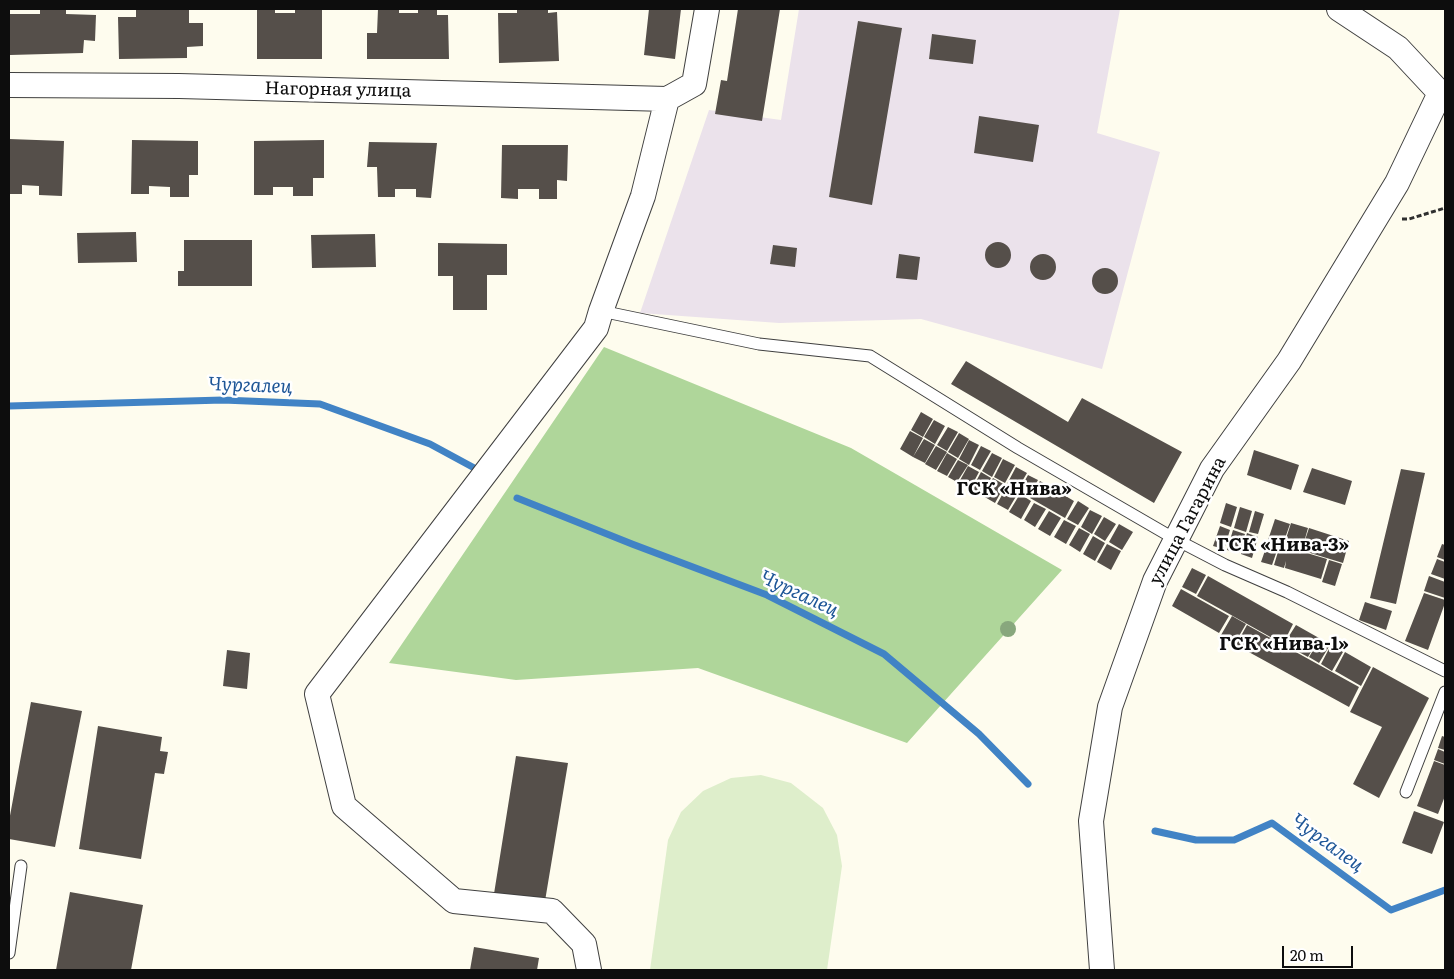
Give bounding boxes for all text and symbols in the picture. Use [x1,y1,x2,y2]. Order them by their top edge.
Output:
street label: Нагорная улица [264,78,412,102]
water label: Чургалец [208,373,292,399]
street label: улица Гагарина [1145,453,1231,589]
district label: ГСК «Нива» [956,478,1072,500]
district label: ГСК «Нива-3» [1217,534,1349,556]
water label: Чургалец [756,566,842,622]
district label: ГСК «Нива-1» [1219,633,1349,655]
water label: Чургалец [1286,809,1368,877]
scale bar [1284,936,1355,968]
text: 20 m [1290,943,1324,966]

